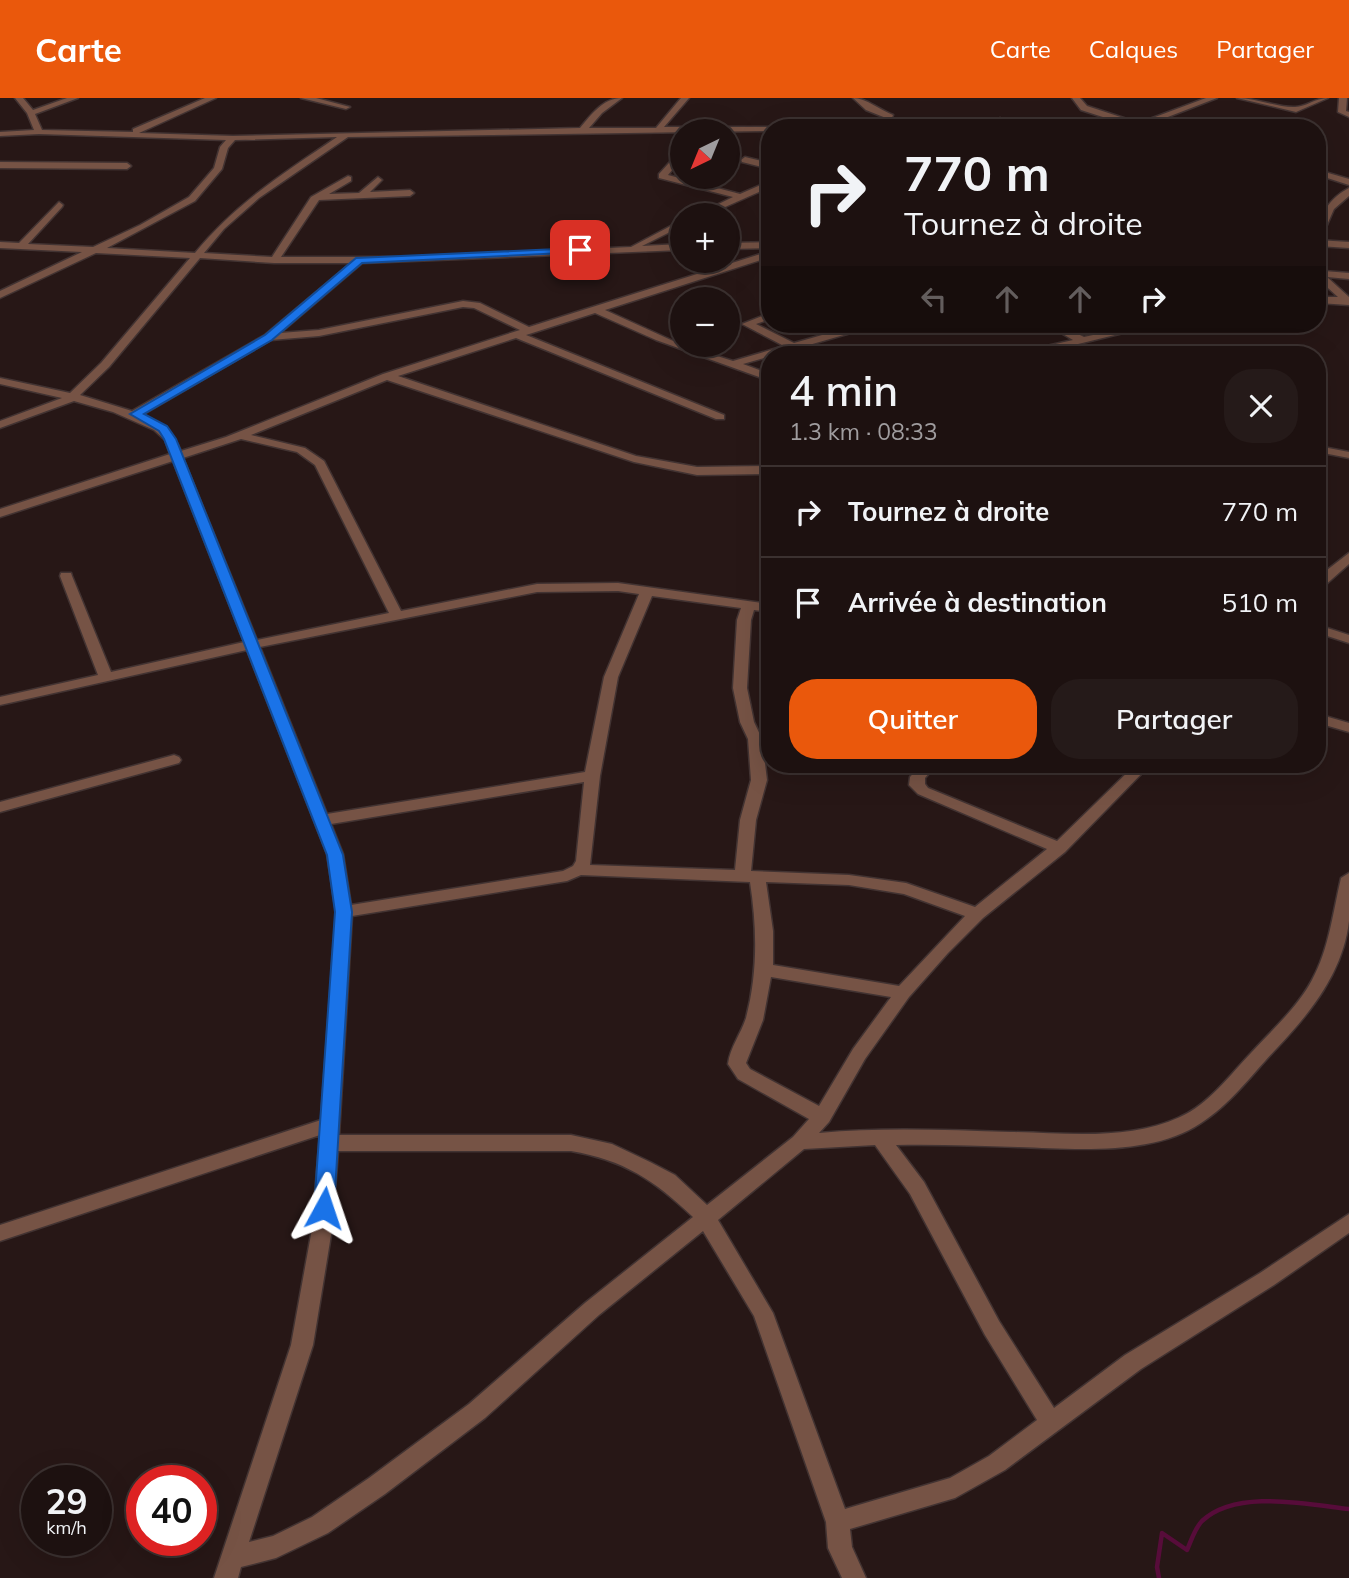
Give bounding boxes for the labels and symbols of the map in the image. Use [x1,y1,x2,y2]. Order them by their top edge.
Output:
north arrow [670,119,740,189]
pin [550,220,610,280]
position arrow [287,1171,361,1245]
speed limit sign: 40 [126,1465,217,1556]

